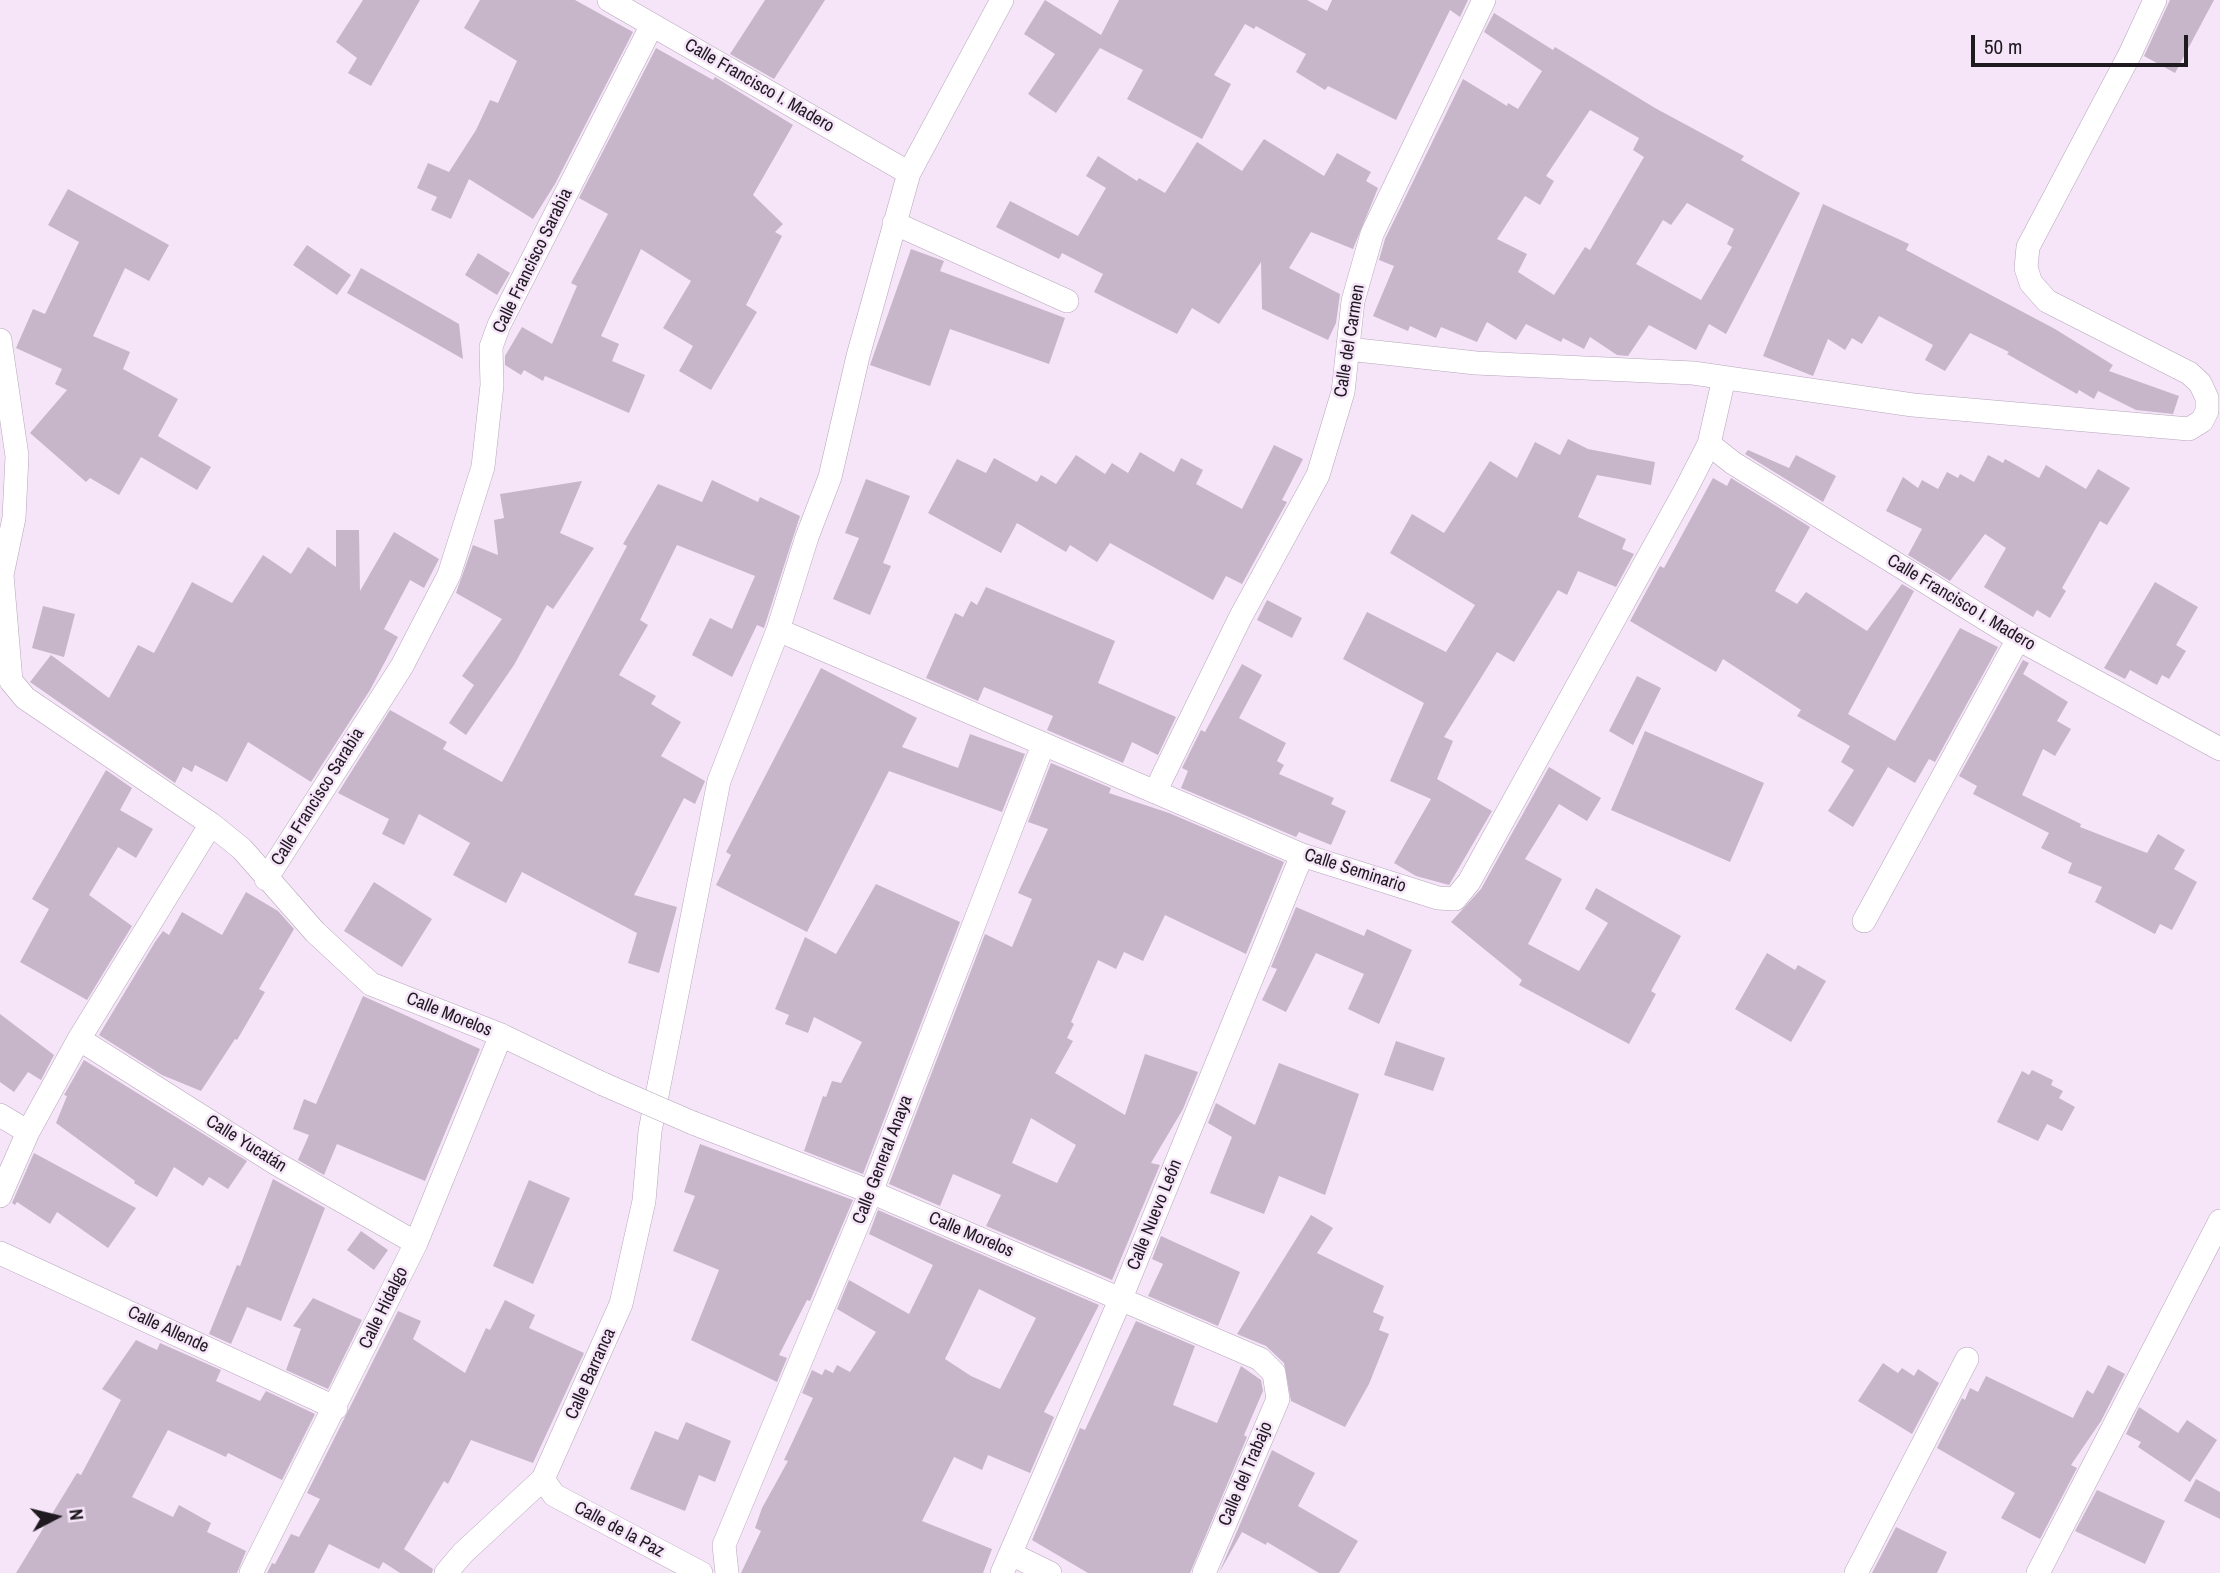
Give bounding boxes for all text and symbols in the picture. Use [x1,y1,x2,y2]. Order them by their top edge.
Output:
scale bar [1975,21,2192,65]
text: 50 m [1984,32,2022,61]
street label: Calle Francisco I. Madero [680,34,838,138]
street label: Calle Francisco Sarabia [489,185,577,337]
street label: Calle del Carmen [1330,283,1370,399]
street label: Calle Francisco I. Madero [1883,550,2039,656]
street label: Calle Francisco Sarabia [267,724,369,870]
street label: Calle Seminario [1301,844,1409,898]
street label: Calle Morelos [403,988,495,1042]
street label: Calle General Anaya [849,1093,917,1227]
street label: Calle Yucatán [202,1111,290,1177]
street label: Calle Nuevo León [1123,1157,1187,1273]
street label: Calle Morelos [925,1207,1017,1263]
street label: Calle Hidalgo [355,1263,413,1353]
street label: Calle Allende [124,1302,212,1358]
street label: Calle Barranca [561,1325,621,1423]
street label: Calle del Trabajo [1214,1419,1278,1529]
north arrow [21,1482,91,1552]
street label: Calle de la Paz [570,1497,668,1563]
text: N [63,1507,90,1522]

